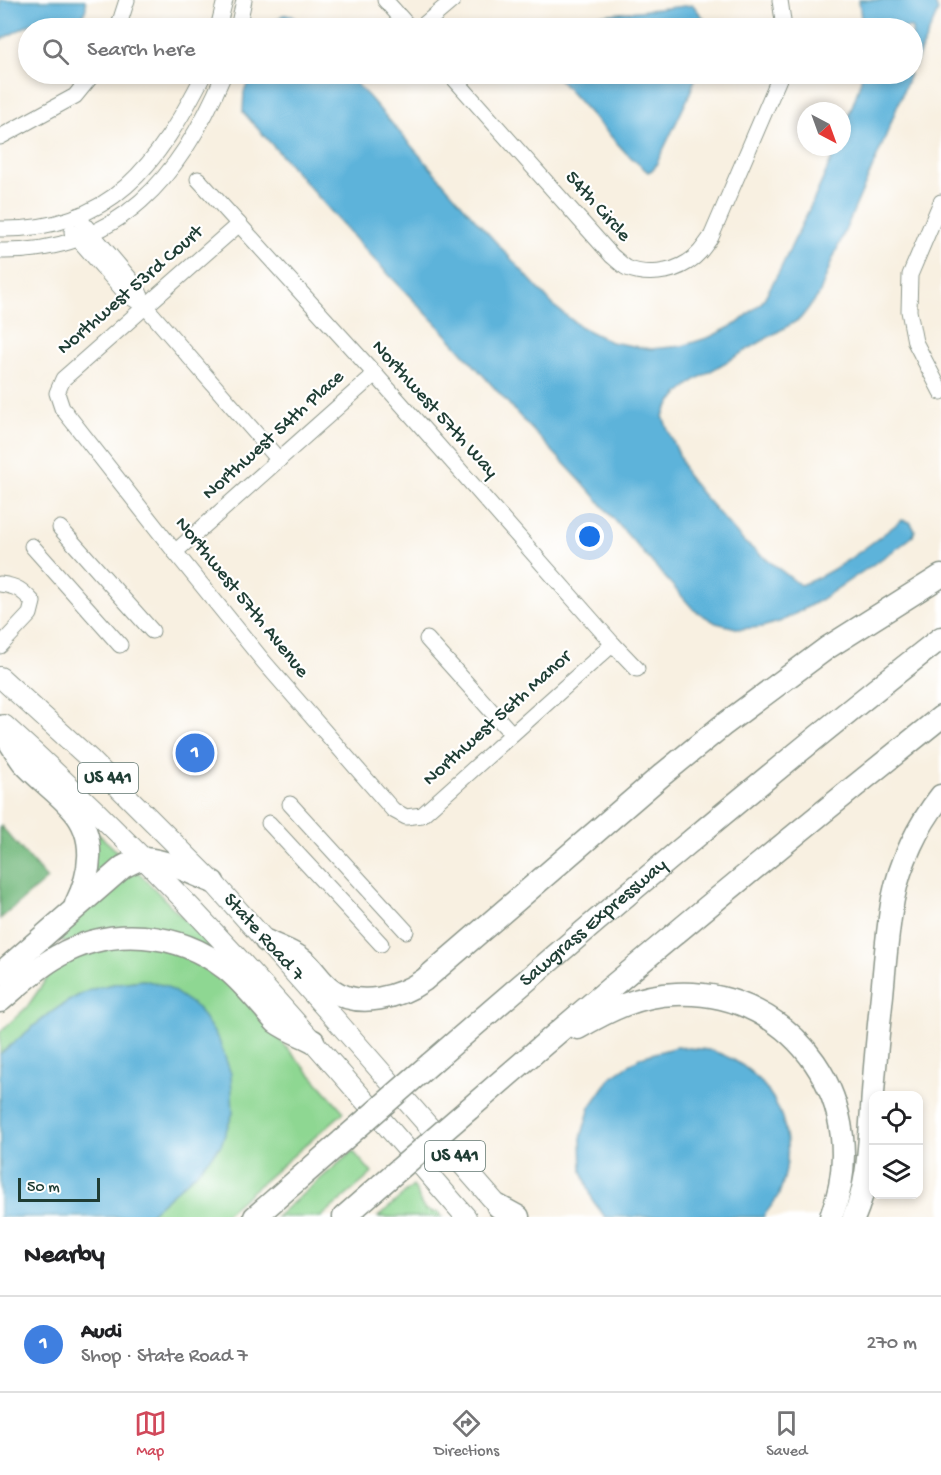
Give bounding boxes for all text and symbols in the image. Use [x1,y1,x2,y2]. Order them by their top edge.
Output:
search box [18,18,923,84]
icon: search [39,35,72,68]
text: Search here [87,38,195,64]
north arrow [797,102,851,156]
street label: 54th Circle [559,167,635,248]
street label: Northwest 53rd Court [53,220,210,361]
street label: Northwest 57th Way [366,336,502,484]
street label: Northwest 54th Place [198,366,350,506]
street label: Northwest 57th Avenue [169,513,313,684]
your location [575,522,604,551]
street label: Northwest 56th Manor [419,645,578,792]
pin: 1 [176,730,214,776]
road number: US 441 [78,763,138,793]
street label: Sawgrass Expressway [515,854,672,992]
street label: State Road 7 [217,889,309,987]
map controls [869,1091,923,1199]
button: locate [869,1091,923,1145]
road number: US 441 [425,1141,485,1171]
button: layers [869,1145,923,1199]
scale bar [18,1175,100,1202]
text: 50 m [27,1179,60,1198]
text: Nearby [24,1241,105,1272]
text: Audi [81,1320,122,1346]
text: 1 [39,1333,48,1356]
text: 270 m [867,1333,917,1356]
text: Shop · State Road 7 [81,1346,248,1369]
tab: Map [134,1407,167,1462]
tab: Directions [434,1407,499,1462]
tab: Saved [766,1407,807,1462]

